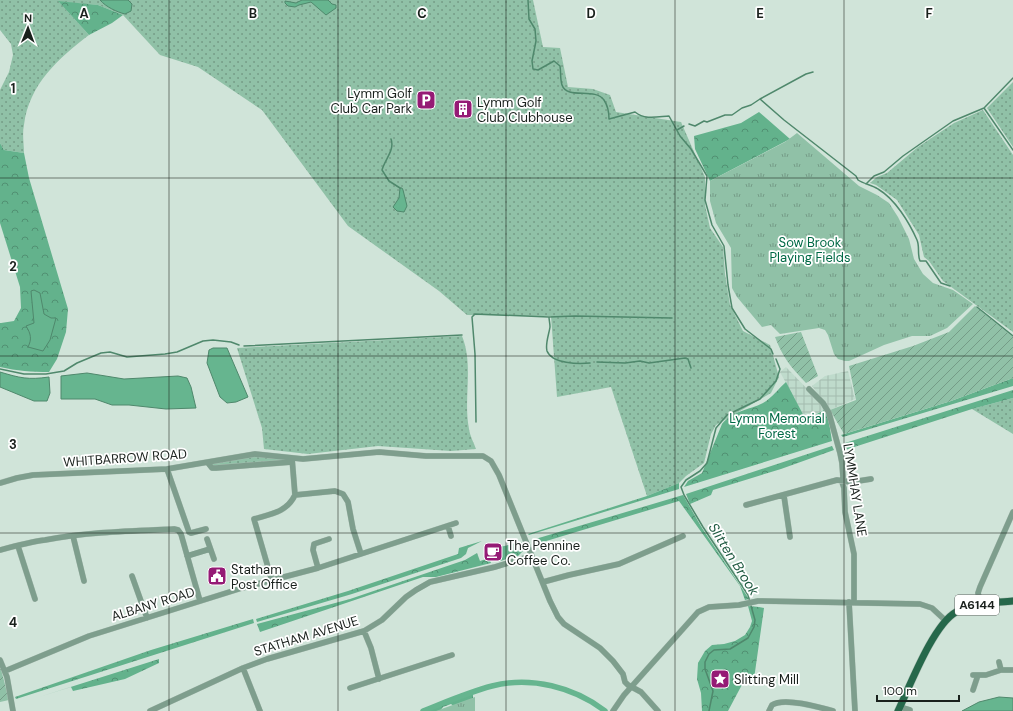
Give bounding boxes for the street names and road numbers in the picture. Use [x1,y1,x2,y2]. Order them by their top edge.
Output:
street label: LYMMHAY LANE [839,442,871,538]
street label: WHITBARROW ROAD [63,445,188,471]
street label: ALBANY ROAD [109,583,197,625]
road number: A6144 [955,595,999,615]
street label: STATHAM AVENUE [252,612,360,660]

